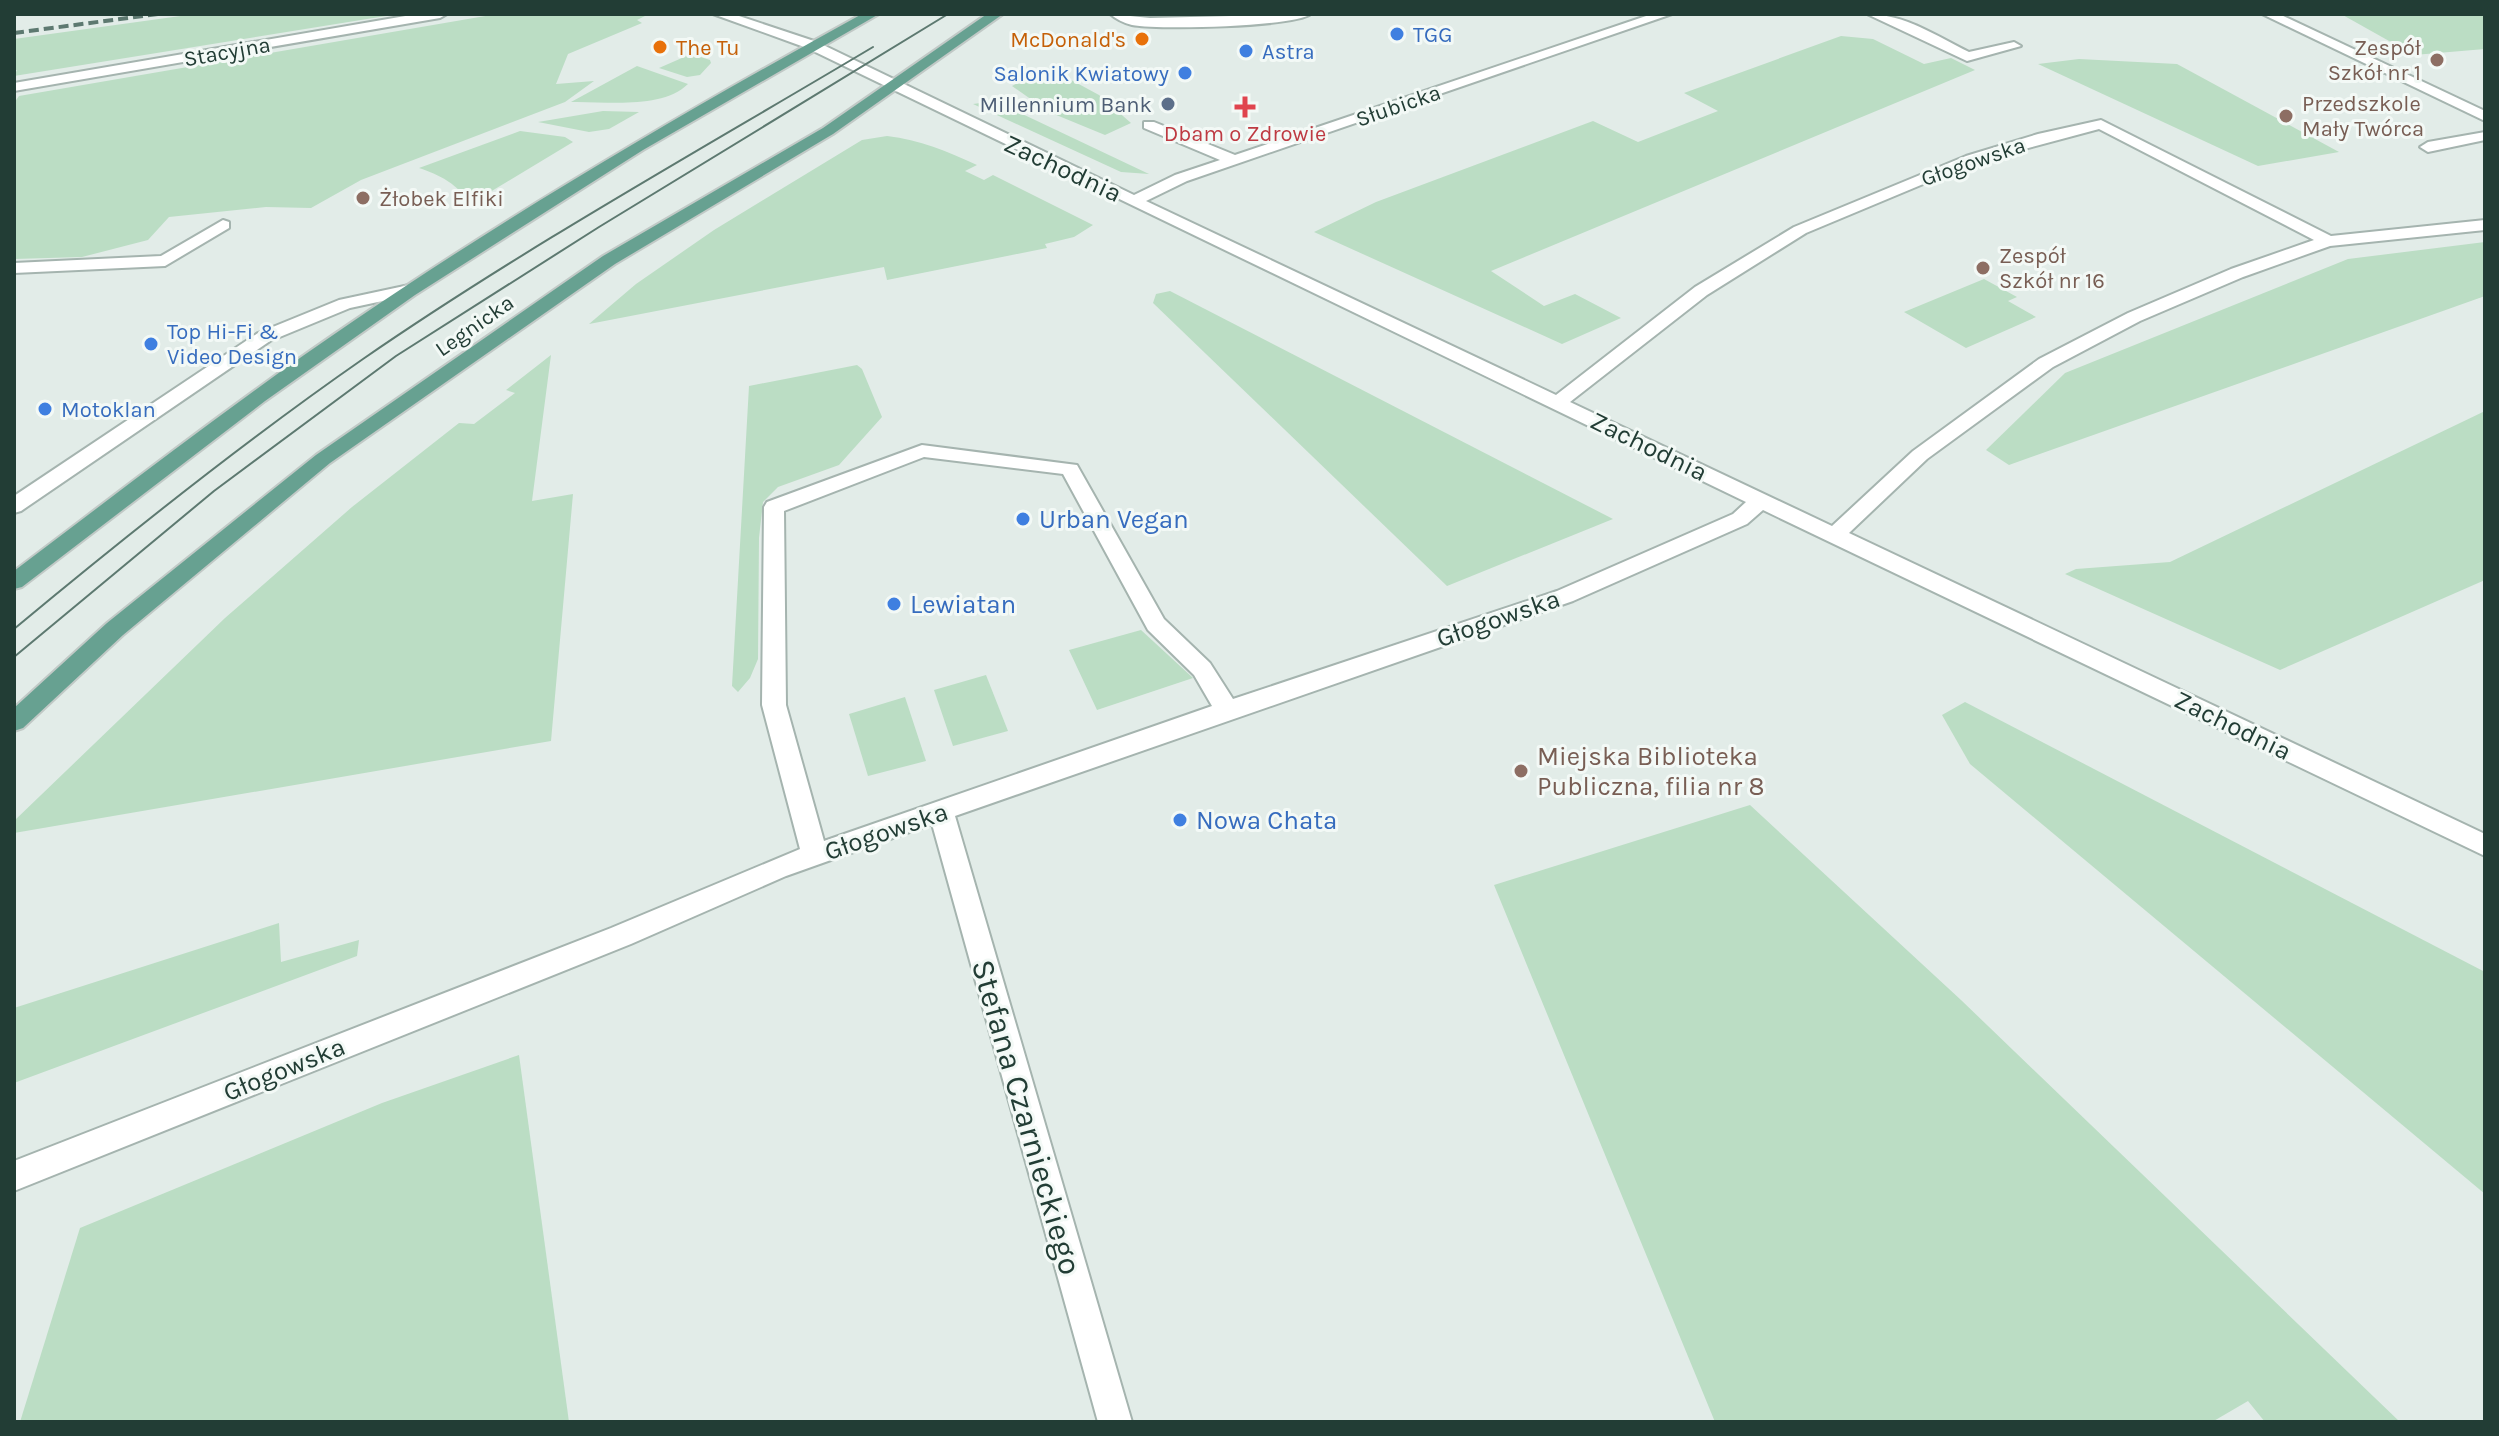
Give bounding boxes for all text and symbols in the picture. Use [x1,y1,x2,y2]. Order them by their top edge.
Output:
place label: TGG [1413,22,1452,48]
marker: TGG [1388,25,1406,43]
place label: McDonald's [1010,27,1126,53]
marker: McDonald's [1133,30,1151,48]
street label: Stacyjna [182,32,273,72]
place label: The Tu [676,35,740,61]
place label: Zespół Szkół nr 1 [2328,35,2422,86]
marker: The Tu [651,38,669,56]
place label: Astra [1262,39,1315,65]
marker: Astra [1237,42,1255,60]
marker: Zespół Szkół nr 1 [2428,51,2446,69]
place label: Salonik Kwiatowy [994,61,1169,87]
marker: Salonik Kwiatowy [1176,64,1194,82]
street label: Słubicka [1352,79,1444,133]
place label: Przedszkole Mały Twórca [2302,91,2424,142]
place label: Millennium Bank [979,92,1152,118]
marker: Millennium Bank [1159,95,1177,113]
marker: Dbam o Zdrowie [1236,98,1254,116]
marker: Przedszkole Mały Twórca [2277,107,2295,125]
place label: Dbam o Zdrowie [1164,121,1326,147]
street label: Zachodnia [999,128,1127,209]
street label: Głogowska [1918,132,2029,192]
place label: Żłobek Elfiki [379,186,504,212]
marker: Żłobek Elfiki [354,189,372,207]
place label: Zespół Szkół nr 16 [1999,243,2105,294]
marker: Zespół Szkół nr 16 [1974,259,1992,277]
street label: Legnicka [430,289,519,362]
place label: Top Hi-Fi & Video Design [167,319,297,370]
marker: Top Hi-Fi & Video Design [142,335,160,353]
place label: Motoklan [61,397,156,423]
marker: Motoklan [36,400,54,418]
street label: Zachodnia [1585,405,1712,488]
place label: Urban Vegan [1039,504,1189,535]
marker: Urban Vegan [1014,510,1032,528]
street label: Głogowska [1432,583,1564,654]
place label: Lewiatan [910,589,1016,620]
marker: Lewiatan [885,595,903,613]
street label: Zachodnia [2169,684,2296,767]
place label: Miejska Biblioteka Publiczna, filia nr 8 [1537,741,1764,802]
marker: Miejska Biblioteka Publiczna, filia nr 8 [1512,762,1530,780]
street label: Głogowska [820,796,952,867]
place label: Nowa Chata [1196,805,1337,836]
marker: Nowa Chata [1171,811,1189,829]
street label: Stefana Czarnieckiego [964,955,1089,1279]
street label: Głogowska [219,1031,350,1108]

